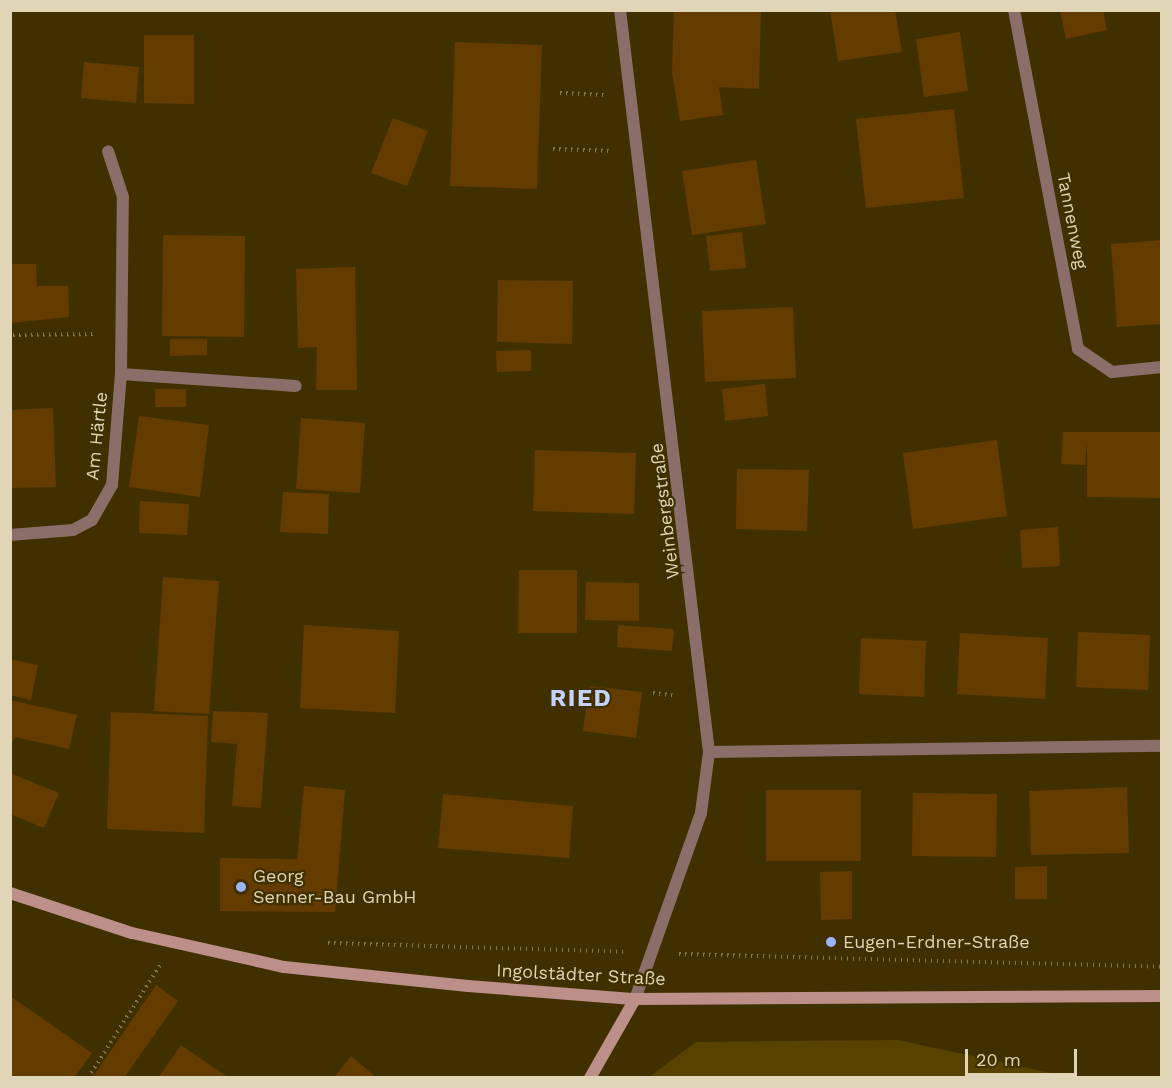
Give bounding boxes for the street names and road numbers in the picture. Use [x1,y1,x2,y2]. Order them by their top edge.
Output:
street label: Tannenweg [1052,171,1092,271]
street label: Am Härtle [82,391,112,481]
street label: Weinbergstraße [646,442,684,580]
street label: Ingolstädter Straße [496,960,666,990]

